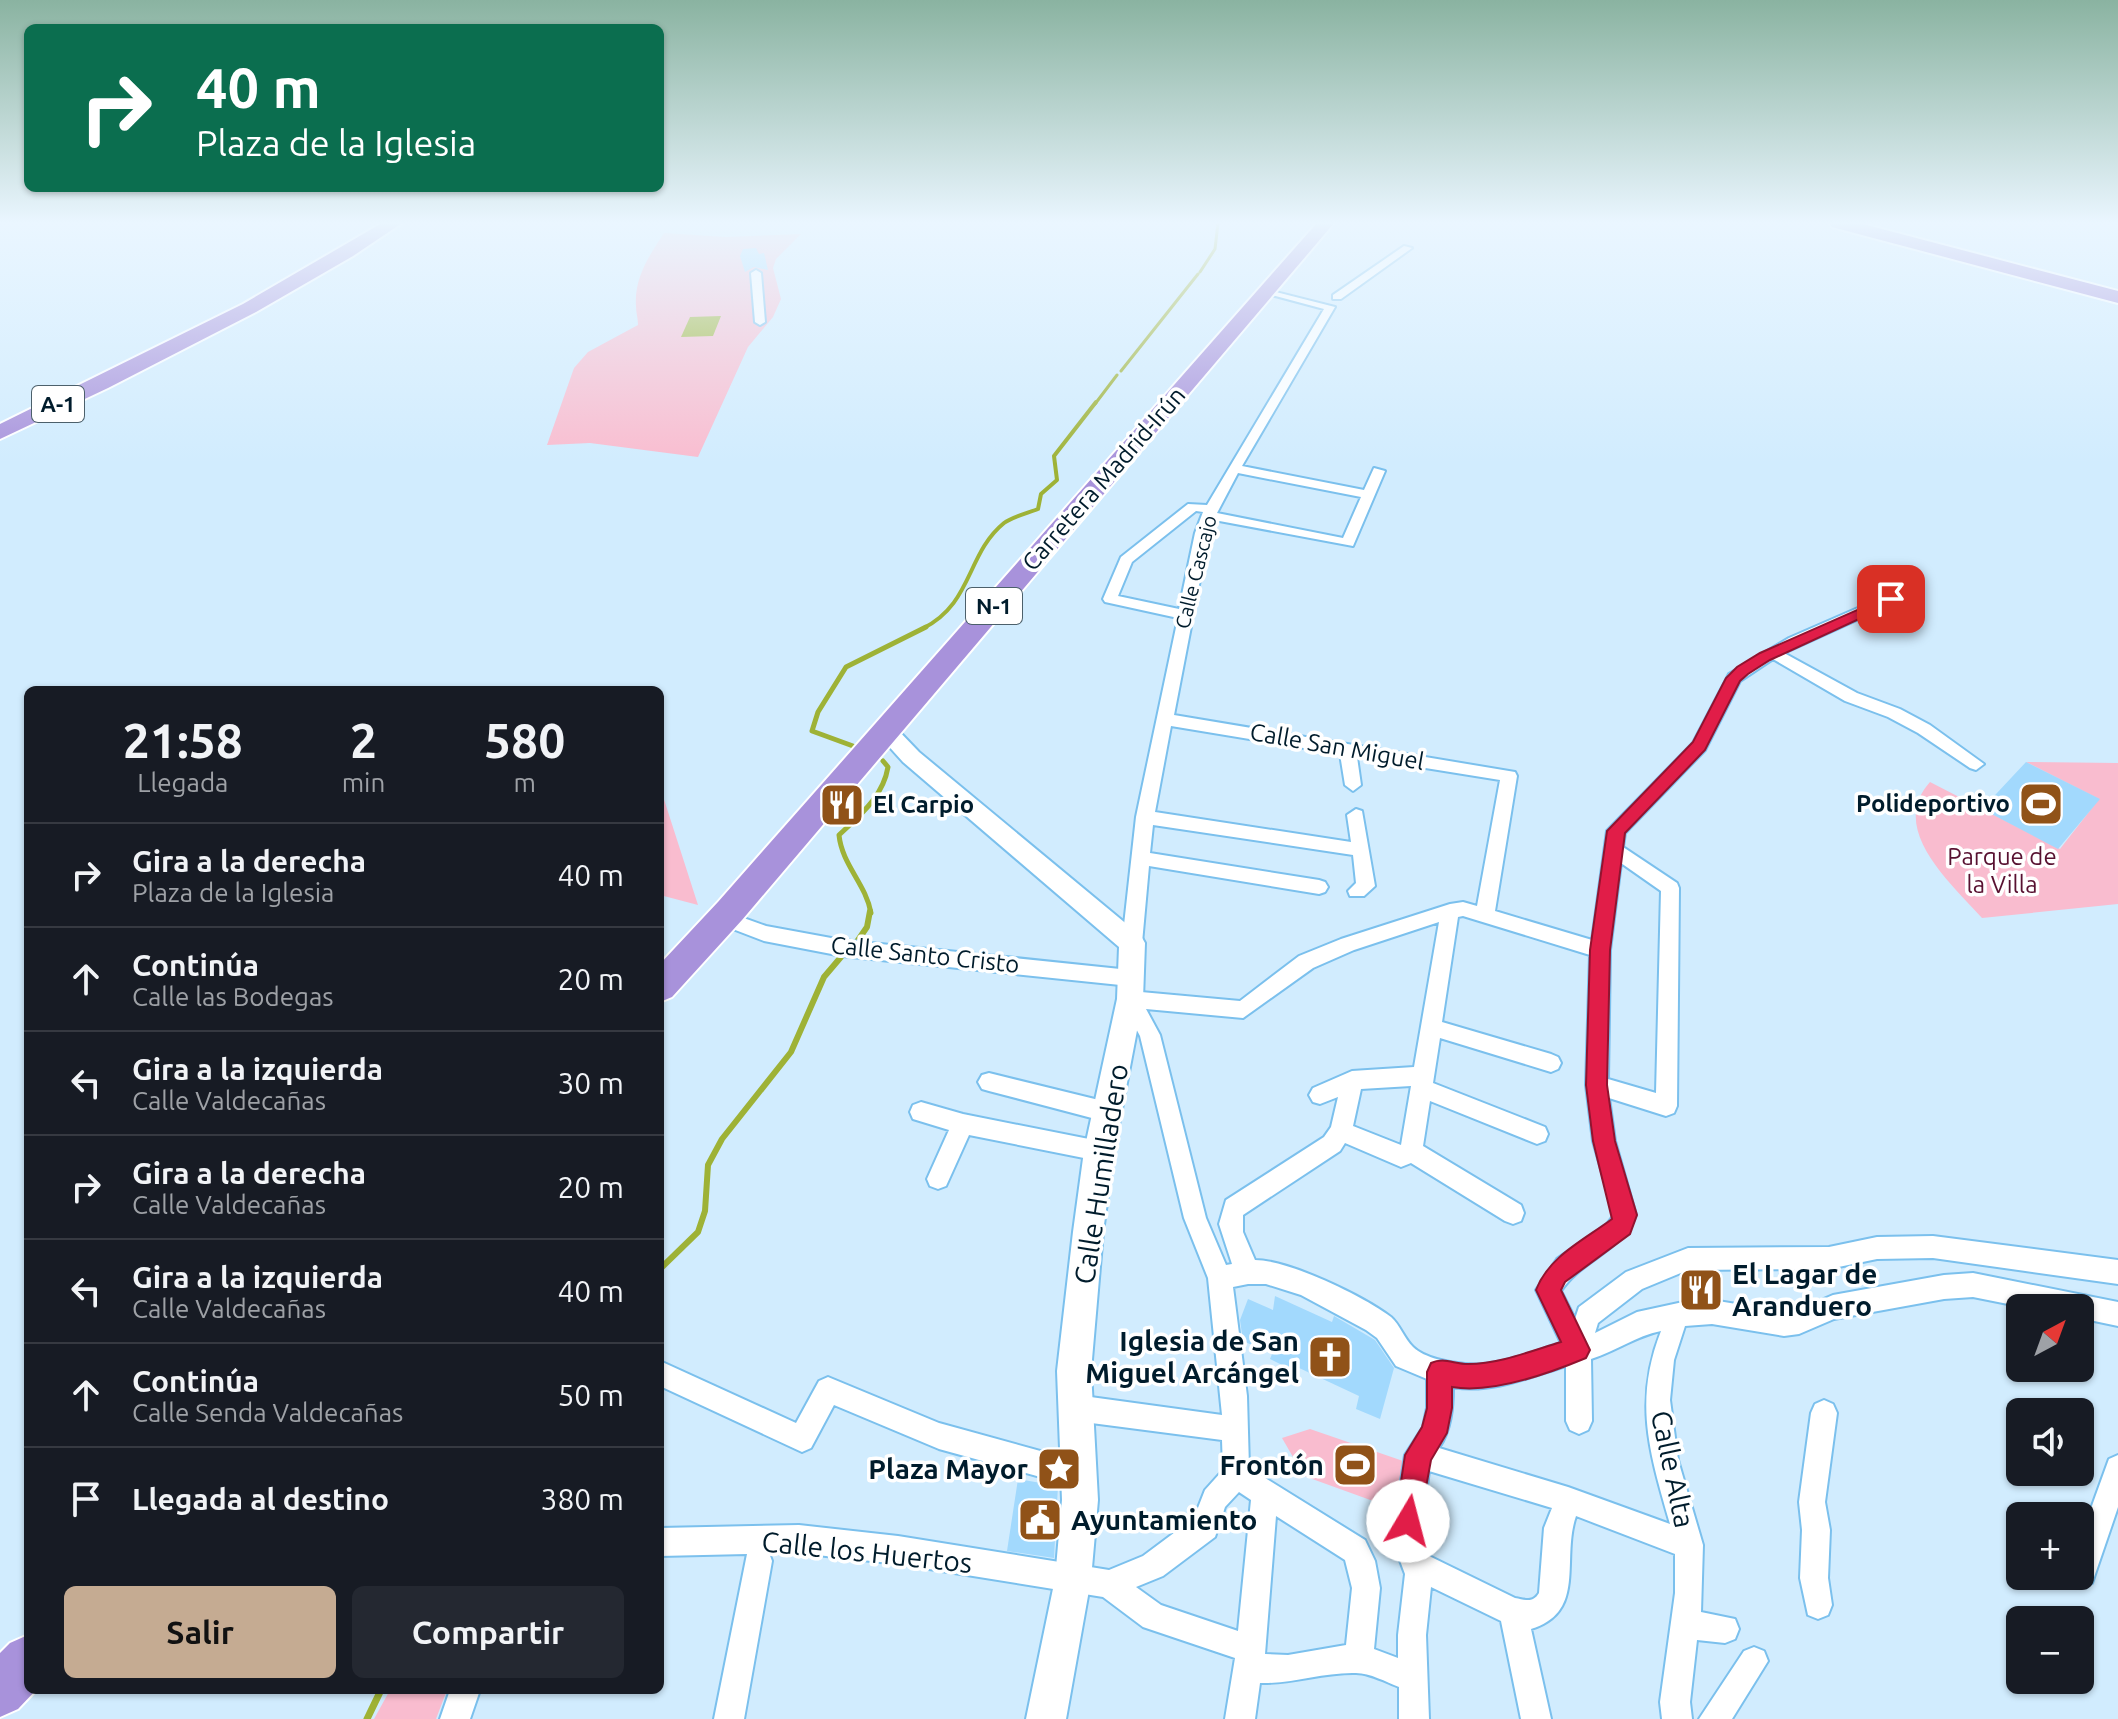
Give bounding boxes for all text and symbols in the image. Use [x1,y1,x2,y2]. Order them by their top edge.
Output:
icon: right [64,56,168,160]
text: 40 m [196,56,321,119]
text: Plaza de la Iglesia [196,122,476,163]
street label: Carretera Madrid-Irún [1017,382,1191,576]
road number: A-1 [32,386,84,422]
street label: Calle Cascajo [1170,513,1221,631]
pin [1857,565,1925,633]
icon: arrive [1869,577,1913,621]
road number: N-1 [966,588,1022,624]
text: 21:58 [123,713,243,767]
text: 2 [350,713,377,767]
text: 580 [484,713,565,767]
street label: Calle San Miguel [1248,718,1426,775]
text: Llegada [137,768,228,797]
text: min [342,768,385,797]
text: m [513,768,536,797]
sports icon: Polideportivo [2017,780,2065,828]
restaurant icon: El Carpio [818,781,866,829]
place label: Polideportivo [1856,790,2010,817]
place label: El Carpio [873,791,974,818]
park label: Parque de la Villa [1947,843,2057,898]
text: Gira a la derecha [132,844,366,878]
icon: right [64,853,108,897]
text: 40 m [557,858,624,892]
text: Plaza de la Iglesia [132,878,334,907]
street label: Calle Santo Cristo [829,931,1021,978]
text: Continúa [132,948,259,982]
icon: ahead [64,957,108,1001]
text: 20 m [557,962,624,996]
text: Calle las Bodegas [132,982,334,1011]
text: Gira a la izquierda [132,1052,383,1086]
icon: left [64,1061,108,1105]
street label: Calle Humilladero [1068,1062,1133,1286]
text: 30 m [557,1066,624,1100]
text: Calle Valdecañas [132,1086,326,1115]
text: Gira a la derecha [132,1156,366,1190]
icon: right [64,1165,108,1209]
text: 20 m [557,1170,624,1204]
text: Calle Valdecañas [132,1190,326,1219]
place label: El Lagar de Aranduero [1732,1258,1877,1321]
text: Gira a la izquierda [132,1260,383,1294]
restaurant icon: El Lagar de Aranduero [1677,1266,1725,1314]
icon: left [64,1269,108,1313]
text: 40 m [557,1274,624,1308]
text: Calle Valdecañas [132,1294,326,1323]
north arrow [2006,1294,2094,1382]
map controls [2006,1294,2094,1694]
place label: Iglesia de San Miguel Arcángel [1085,1325,1299,1388]
church icon: Iglesia de San Miguel Arcángel [1306,1333,1354,1381]
text: Continúa [132,1364,259,1398]
icon: ahead [64,1373,108,1417]
text: 50 m [557,1378,624,1412]
text: Calle Senda Valdecañas [132,1398,403,1427]
button: sound [2006,1398,2094,1486]
street label: Calle Alta [1646,1407,1701,1530]
sports icon: Frontón [1331,1441,1379,1489]
place icon: Plaza Mayor [1035,1445,1083,1493]
place label: Frontón [1219,1449,1324,1480]
place label: Plaza Mayor [868,1453,1028,1484]
icon: arrive [64,1477,108,1521]
position arrow [1366,1479,1450,1563]
text: Llegada al destino [132,1482,389,1516]
text: 380 m [540,1482,624,1516]
public building icon: Ayuntamiento [1016,1496,1064,1544]
button: + [2006,1502,2094,1590]
place label: Ayuntamiento [1071,1504,1257,1535]
street label: Calle los Huertos [760,1525,974,1578]
button: Salir [64,1586,336,1678]
button: Compartir [352,1586,624,1678]
button: − [2006,1606,2094,1694]

